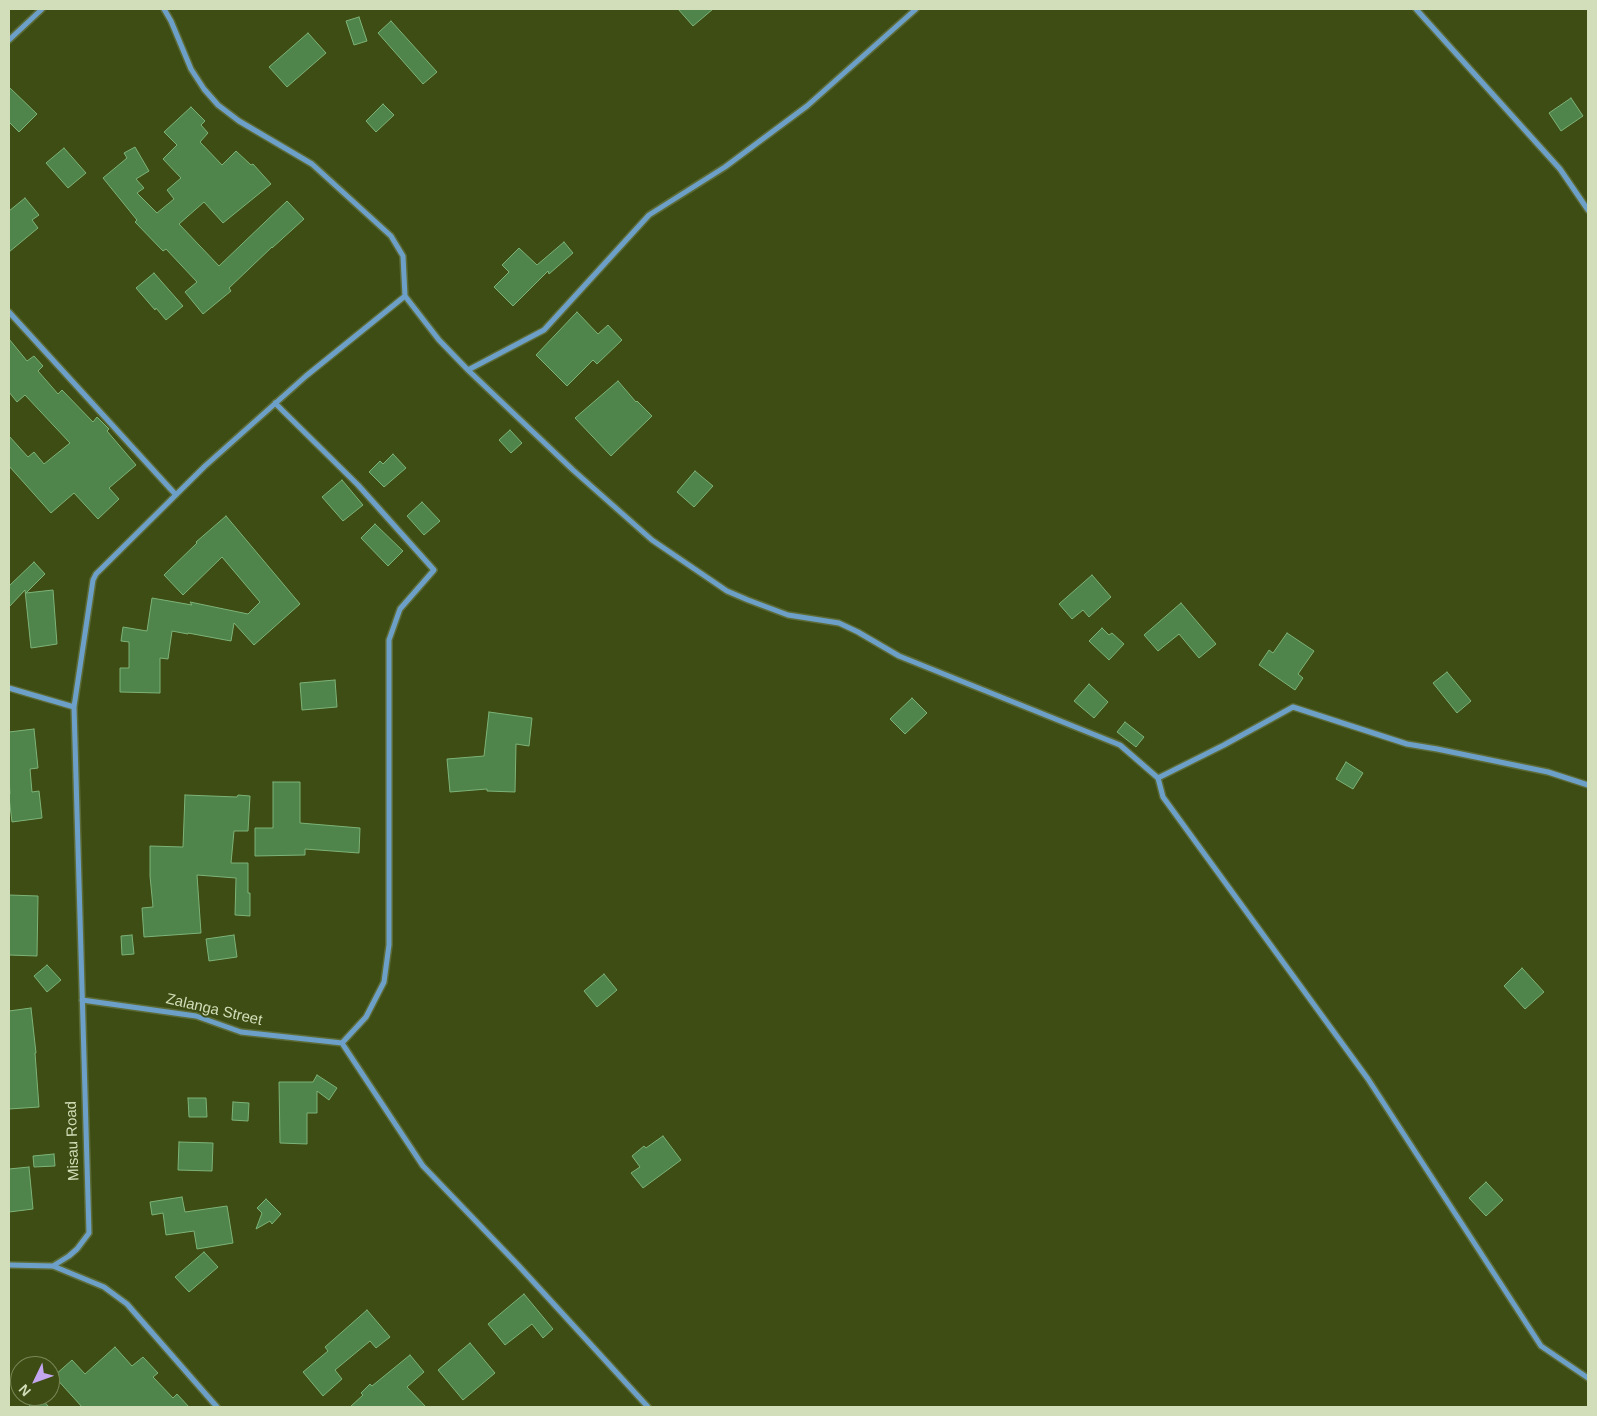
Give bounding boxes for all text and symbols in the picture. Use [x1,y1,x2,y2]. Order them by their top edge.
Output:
street label: Zalanga Street [164,990,264,1030]
street label: Misau Road [63,1101,83,1181]
north arrow [10,1356,60,1406]
text: N [15,1381,34,1399]

